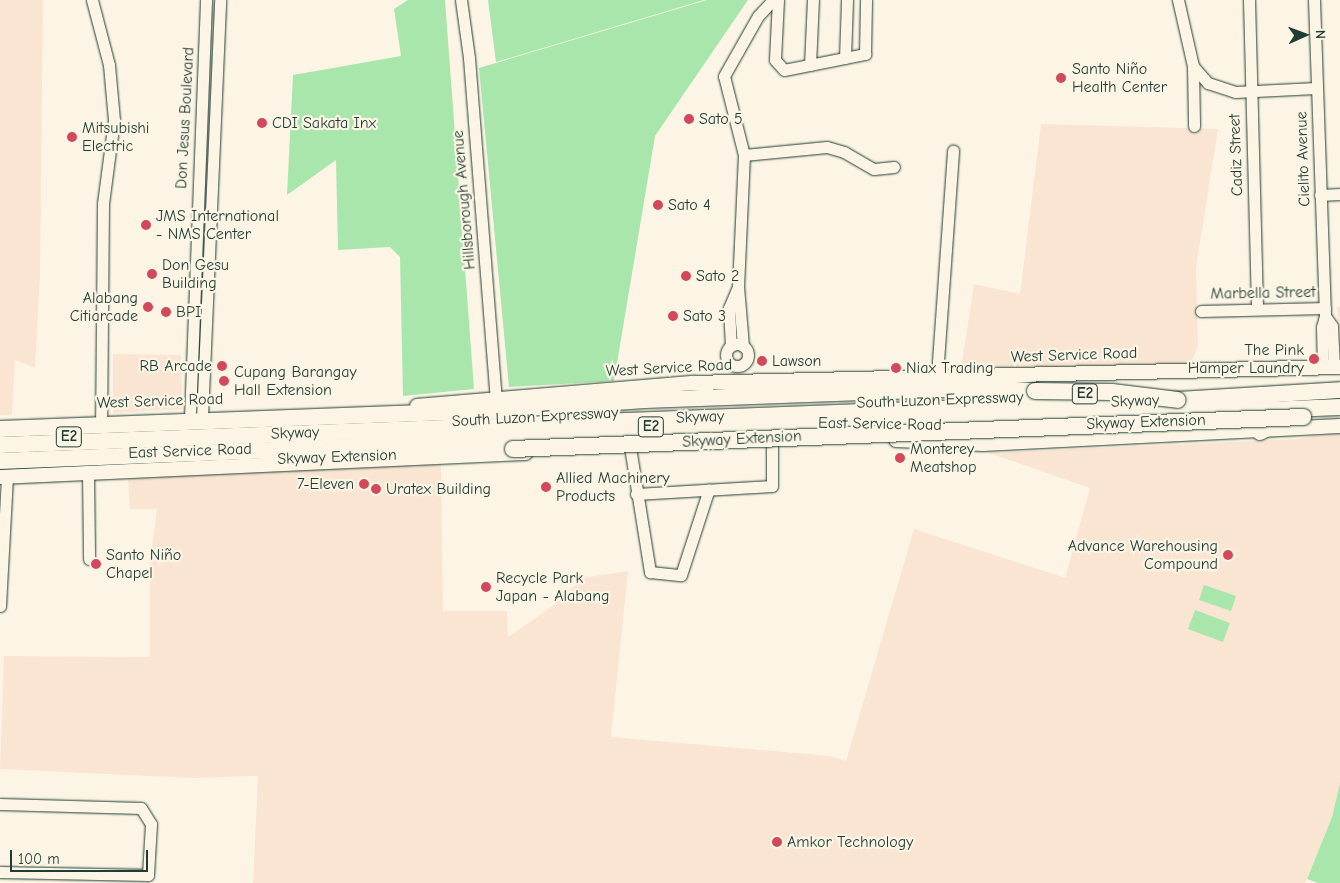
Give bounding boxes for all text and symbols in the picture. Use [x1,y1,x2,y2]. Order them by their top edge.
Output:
north arrow [1280,10,1330,60]
text: N [1312,30,1329,39]
street label: Don Jesus Boulevard [172,47,198,189]
place label: Santo Niño Health Center [1072,59,1167,97]
marker: Santo Niño Health Center [1054,71,1068,85]
place label: Sato 5 [699,109,743,129]
street label: Cielito Avenue [1292,111,1314,207]
place label: CDI Sakata Inx [272,113,376,133]
marker: Sato 5 [683,113,695,125]
street label: Cadiz Street [1225,113,1247,197]
marker: CDI Sakata Inx [256,117,268,129]
place label: Mitsubishi Electric [82,118,150,156]
street label: Hillsborough Avenue [448,130,480,270]
marker: Mitsubishi Electric [66,131,78,143]
place label: Sato 4 [668,195,711,215]
marker: Sato 4 [652,199,664,211]
place label: JMS International - NMS Center [156,206,279,244]
marker: JMS International - NMS Center [140,219,152,231]
place label: Don Gesu Building [162,255,229,293]
place label: Sato 2 [696,266,739,286]
marker: Don Gesu Building [146,268,158,280]
marker: Sato 2 [680,270,692,282]
street label: Marbella Street [1210,282,1316,304]
place label: Alabang Citiarcade [70,288,138,326]
marker: Alabang Citiarcade [142,301,154,313]
place label: BPI [176,302,201,322]
marker: BPI [160,306,172,318]
place label: Sato 3 [683,306,726,326]
marker: Sato 3 [667,310,679,322]
place label: The Pink Hamper Laundry [1188,340,1304,378]
street label: West Service Road [1010,343,1138,367]
place label: Lawson [772,351,821,371]
marker: The Pink Hamper Laundry [1308,353,1320,365]
street label: West Service Road [605,355,733,381]
marker: Lawson [756,355,768,367]
place label: RB Arcade [140,356,212,376]
place label: Niax Trading [906,358,993,378]
marker: RB Arcade [216,360,228,372]
place label: Cupang Barangay Hall Extension [234,362,357,400]
marker: Niax Trading [890,362,902,374]
marker: Cupang Barangay Hall Extension [218,375,230,387]
road number: E2 [1071,382,1099,406]
street label: South Luzon Expressway [856,387,1024,413]
street label: West Service Road [96,389,224,413]
street label: Skyway [1110,391,1160,411]
street label: South Luzon Expressway [451,403,619,431]
street label: Skyway [675,407,725,427]
street label: Skyway Extension [1086,410,1206,434]
street label: East Service Road [818,413,942,435]
road number: E2 [637,414,665,440]
street label: Skyway [270,423,320,443]
road number: E2 [55,424,83,450]
street label: Skyway Extension [682,426,802,452]
street label: East Service Road [128,439,252,463]
place label: Monterey Meatshop [910,439,976,477]
street label: Skyway Extension [277,445,397,469]
marker: Monterey Meatshop [894,452,906,464]
place label: Allied Machinery Products [556,468,670,506]
place label: 7-Eleven [297,474,354,494]
marker: 7-Eleven [358,478,370,490]
place label: Uratex Building [386,479,491,499]
marker: Allied Machinery Products [540,481,552,493]
marker: Uratex Building [370,483,382,495]
place label: Advance Warehousing Compound [1068,536,1218,574]
place label: Santo Niño Chapel [106,545,181,583]
marker: Advance Warehousing Compound [1222,549,1234,561]
marker: Santo Niño Chapel [90,558,102,570]
place label: Recycle Park Japan - Alabang [496,568,609,606]
marker: Recycle Park Japan - Alabang [480,581,492,593]
place label: Amkor Technology [787,832,913,852]
marker: Amkor Technology [771,836,783,848]
scale bar [12,840,150,872]
text: 100 m [18,850,60,868]

